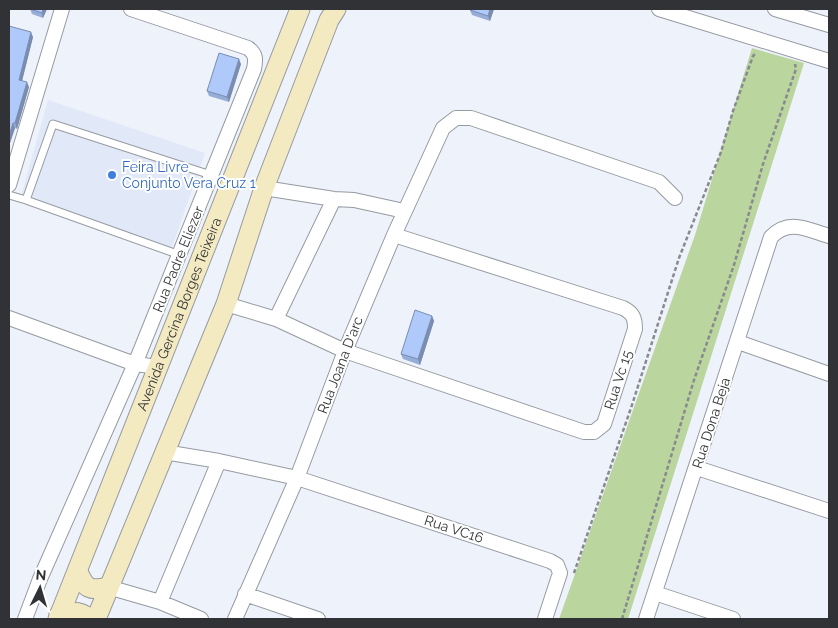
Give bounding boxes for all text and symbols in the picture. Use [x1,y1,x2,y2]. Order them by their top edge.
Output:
place label: Feira Livre Conjunto Vera Cruz 1 [122,159,256,191]
marker: Feira Livre Conjunto Vera Cruz 1 [106,169,118,181]
street label: Rua Padre Eliezer [149,203,207,315]
street label: Avenida Gercina Borges Teixeira [133,215,225,413]
street label: Rua Joana D'arc [314,314,366,416]
street label: Rua Vc 15 [601,348,635,412]
street label: Rua Dona Beja [689,376,733,470]
street label: Rua VC16 [422,512,486,546]
north arrow [15,563,65,613]
text: N [35,567,47,583]

